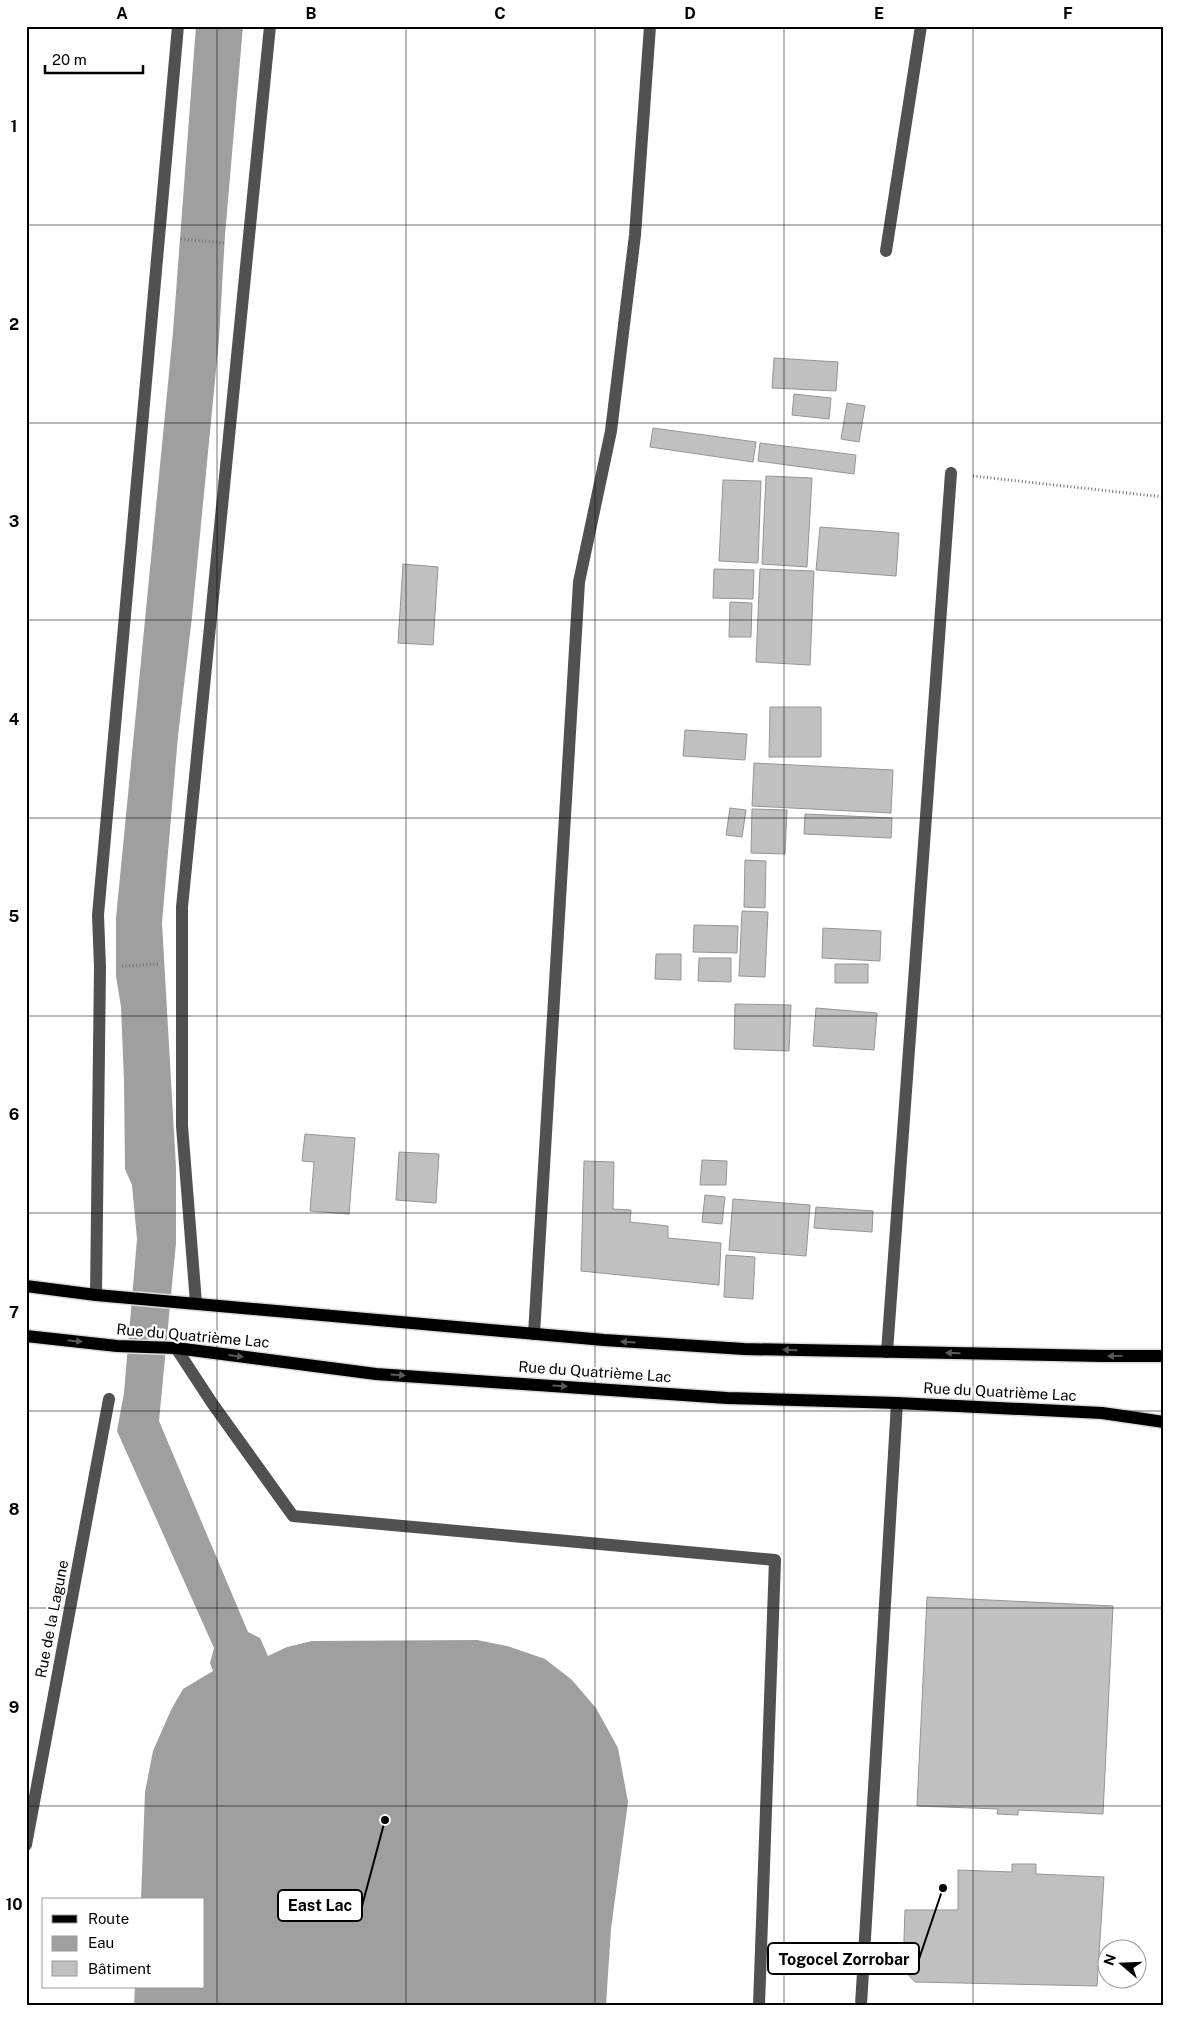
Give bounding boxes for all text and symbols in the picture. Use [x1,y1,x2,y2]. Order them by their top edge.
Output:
text: A [116,4,128,23]
text: B [306,4,317,23]
text: C [494,4,506,23]
text: D [684,4,696,23]
text: E [874,4,884,23]
text: F [1063,4,1073,23]
scale bar [45,42,142,74]
text: 20 m [52,51,87,68]
text: 1 [11,117,17,136]
text: 2 [9,315,19,334]
text: 3 [9,512,19,531]
text: 4 [9,710,20,729]
text: 5 [9,907,20,926]
text: 6 [9,1105,19,1124]
text: 7 [9,1303,19,1322]
street label: Rue du Quatrième Lac [116,1320,270,1351]
one-way arrow [67,1337,83,1345]
one-way arrow [620,1337,636,1345]
one-way arrow [782,1346,798,1354]
one-way arrow [944,1349,960,1357]
one-way arrow [229,1352,245,1360]
one-way arrow [1107,1352,1123,1360]
street label: Rue du Quatrième Lac [518,1358,672,1385]
one-way arrow [390,1372,406,1380]
street label: Rue du Quatrième Lac [923,1379,1077,1404]
one-way arrow [552,1383,568,1391]
text: 8 [9,1500,20,1519]
street label: Rue de la Lagune [32,1559,71,1679]
text: 9 [9,1698,19,1717]
callout: East Lac [278,1890,362,1921]
text: 10 [5,1895,23,1914]
text: East Lac [288,1896,353,1915]
legend [42,1898,205,1988]
text: Route [88,1910,129,1927]
text: Eau [88,1934,114,1951]
north arrow [1098,1938,1148,1988]
callout: Togocel Zorrobar [768,1943,919,1974]
text: Togocel Zorrobar [778,1950,910,1969]
text: N [1100,1952,1119,1968]
text: Bâtiment [88,1960,151,1977]

